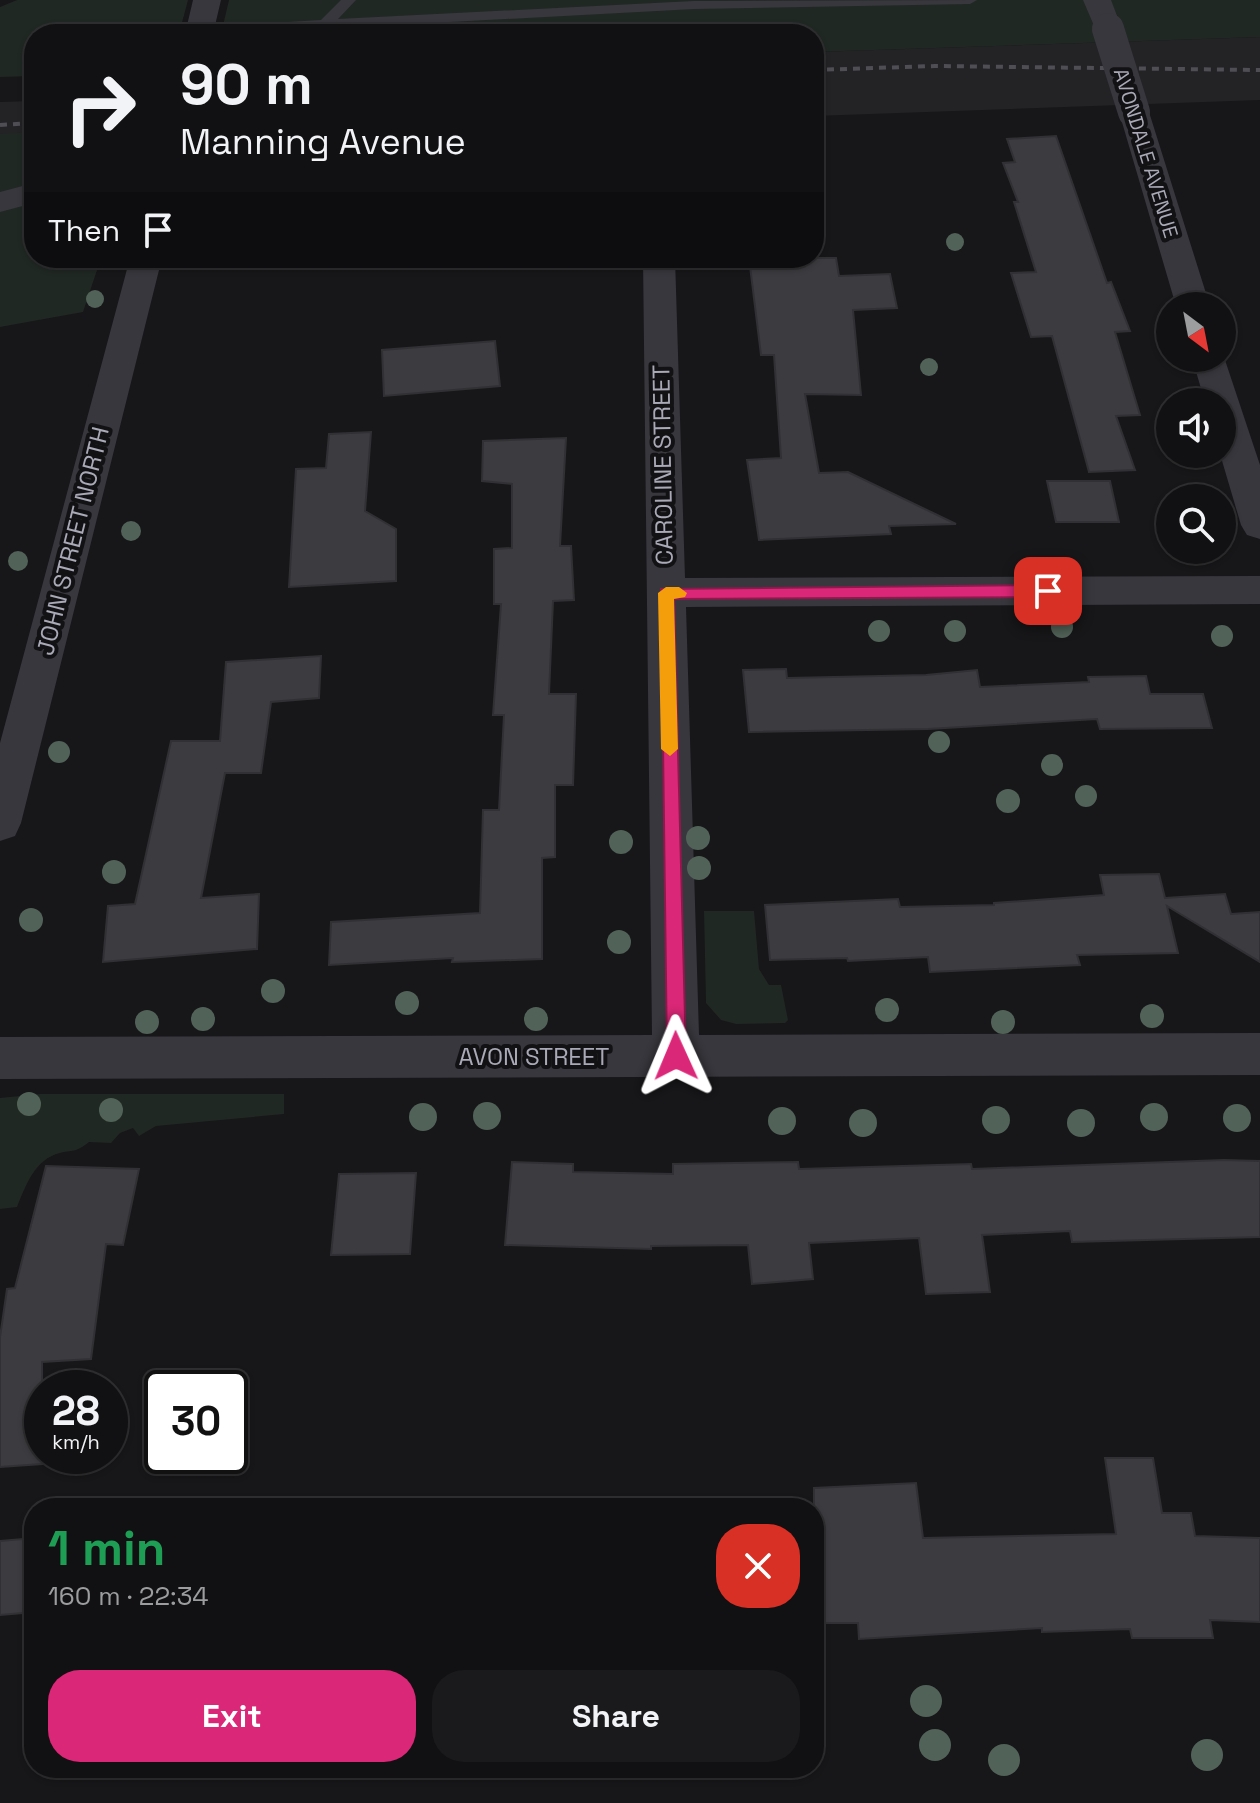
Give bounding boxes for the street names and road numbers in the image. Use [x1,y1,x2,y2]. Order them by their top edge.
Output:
street label: AVONDALE AVENUE [1108,65,1184,241]
street label: CAROLINE STREET [645,364,680,566]
street label: JOHN STREET NORTH [29,423,116,658]
street label: AVON STREET [459,1041,609,1072]

